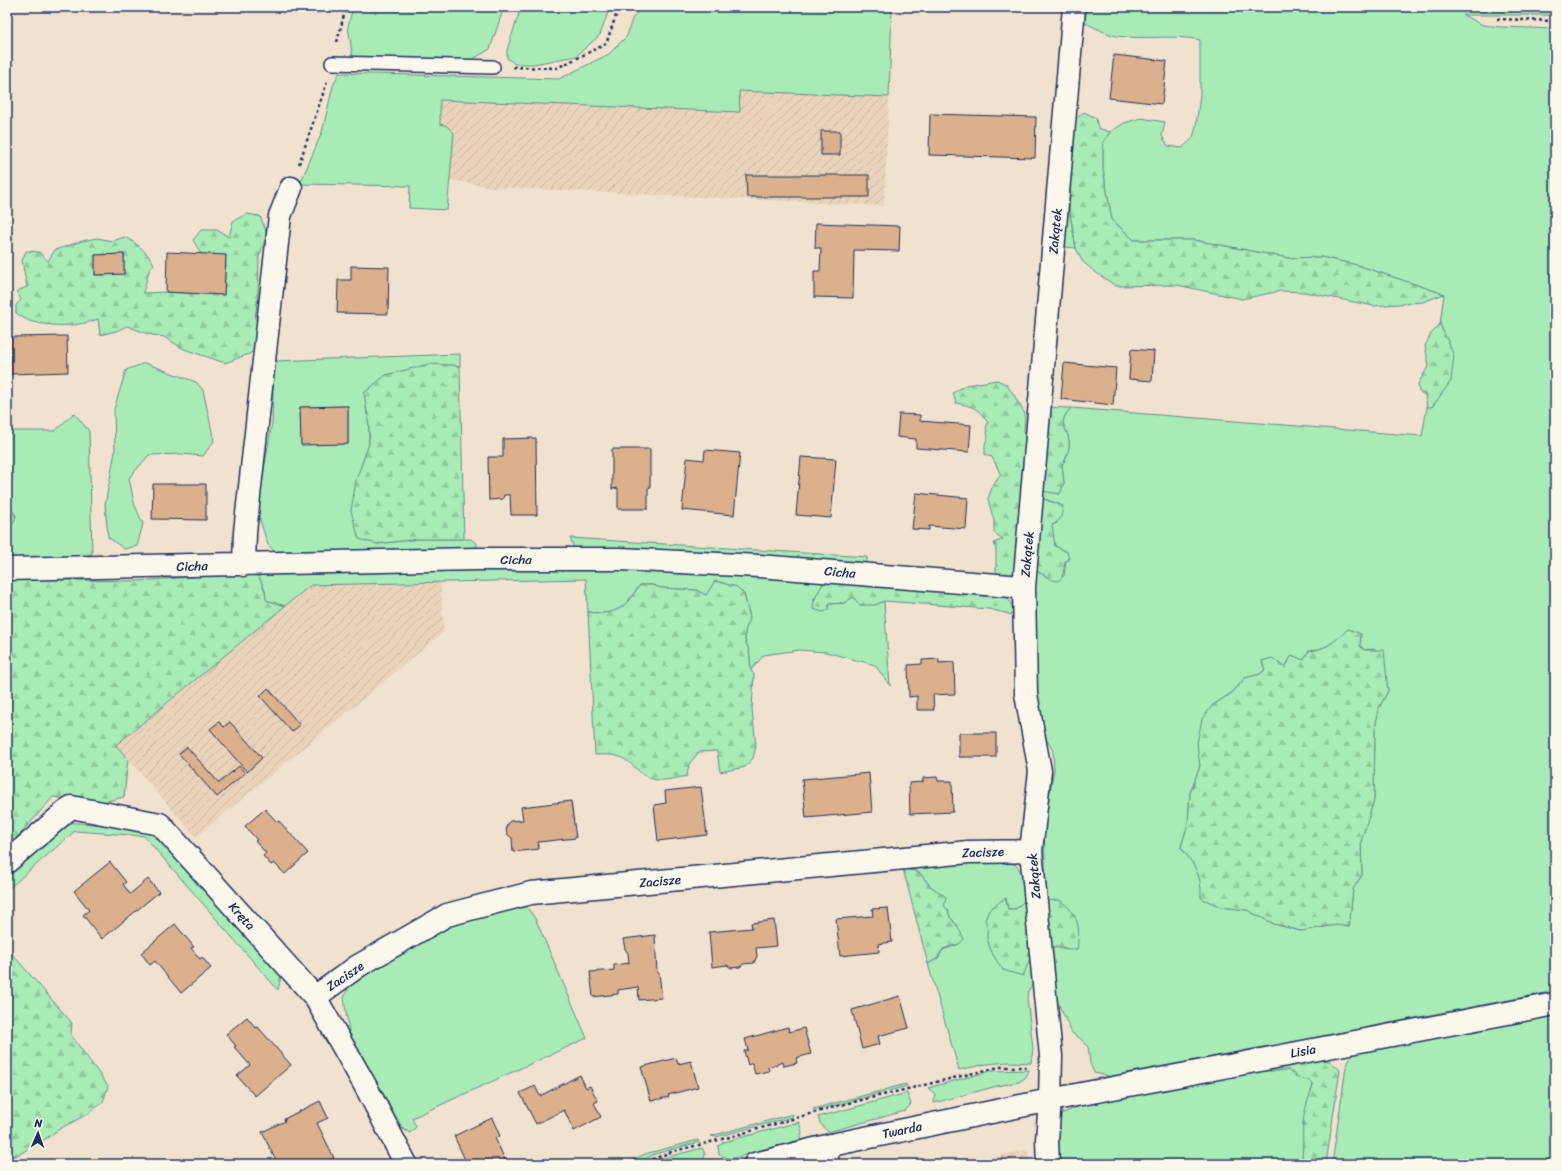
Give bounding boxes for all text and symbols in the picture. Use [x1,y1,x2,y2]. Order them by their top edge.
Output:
street label: Zakątek [1042,207,1068,255]
street label: Zakątek [1014,530,1040,578]
street label: Cicha [500,548,532,571]
street label: Cicha [176,554,209,578]
street label: Cicha [823,559,857,585]
street label: Zacisze [962,840,1004,864]
street label: Zakątek [1021,852,1047,900]
street label: Zacisze [638,868,682,894]
street label: Kręta [223,896,262,936]
street label: Zacisze [321,955,369,997]
street label: Lisia [1288,1037,1318,1065]
north arrow [18,1113,58,1153]
text: N [33,1114,43,1133]
street label: Twarda [880,1114,925,1145]

